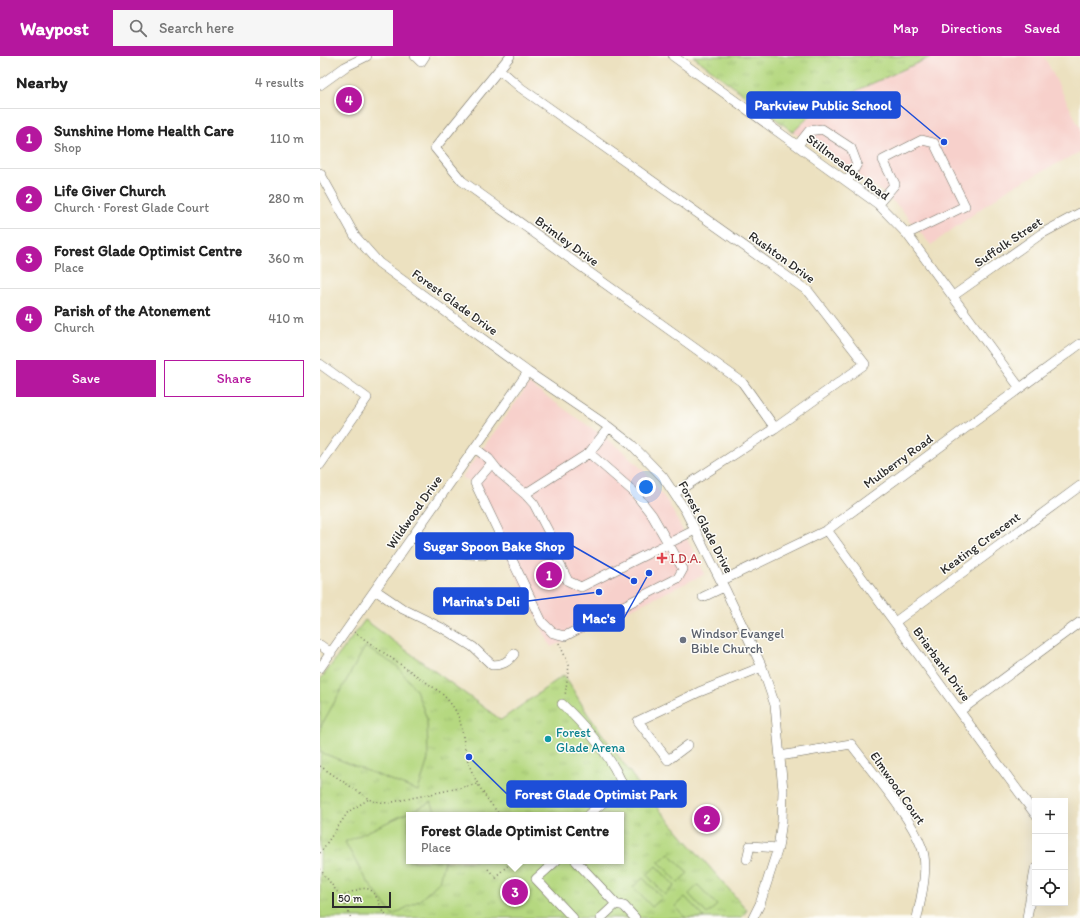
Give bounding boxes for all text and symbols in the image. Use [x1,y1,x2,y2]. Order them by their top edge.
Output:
search box [113,10,393,46]
text: Waypost [20,17,89,40]
icon: search [127,17,149,39]
text: Search here [159,19,234,37]
text: Map [893,20,919,37]
text: Directions [941,20,1002,37]
text: Saved [1024,20,1060,37]
text: Nearby [16,72,68,92]
text: 4 results [255,75,304,90]
pin: 4 [336,85,362,115]
callout: Parkview Public School [747,92,900,118]
text: Parkview Public School [754,97,893,114]
text: Sunshine Home Health Care [54,122,234,140]
text: 1 [26,131,32,146]
text: 110 m [270,131,304,146]
street label: Stillmeadow Road [803,131,893,203]
text: Shop [54,140,81,155]
text: Life Giver Church [54,182,166,200]
text: 2 [26,191,32,206]
text: 280 m [268,191,304,206]
text: Church · Forest Glade Court [54,200,209,215]
street label: Brimley Drive [532,213,602,269]
street label: Suffolk Street [971,214,1045,270]
street label: Rushton Drive [746,228,818,286]
text: Forest Glade Optimist Centre [54,242,242,260]
text: 3 [25,251,33,266]
text: 360 m [268,251,304,266]
text: Place [54,260,84,275]
street label: Forest Glade Drive [409,266,501,338]
text: Parish of the Atonement [54,302,210,320]
text: 4 [25,311,33,326]
text: 410 m [268,311,304,326]
text: Church [54,320,95,335]
button: Save [16,360,156,397]
button: Share [164,360,304,397]
street label: Mulberry Road [861,431,935,491]
street label: Wildwood Drive [383,472,445,552]
your location [636,477,656,497]
street label: Forest Glade Drive [675,478,737,576]
street label: Keating Crescent [937,509,1023,577]
callout: Sugar Spoon Bake Shop [416,533,573,559]
text: Sugar Spoon Bake Shop [423,538,565,555]
place label: I.D.A. [670,551,701,566]
marker: I.D.A. [657,553,667,563]
pin: 1 [536,560,562,590]
callout: Marina's Deli [434,588,528,614]
text: Marina's Deli [442,593,520,610]
callout: Mac's [574,605,624,631]
text: Mac's [582,610,616,627]
street label: Briarbank Drive [910,624,974,704]
place label: Windsor Evangel Bible Church [691,626,784,656]
marker: Windsor Evangel Bible Church [678,635,688,645]
place label: Forest Glade Arena [556,725,626,755]
marker: Forest Glade Arena [543,734,553,744]
street label: Elmwood Court [867,749,929,827]
callout: Forest Glade Optimist Park [507,781,686,807]
text: Forest Glade Optimist Park [515,786,678,803]
map controls [1032,798,1068,906]
button: + [1032,798,1068,834]
pin: 2 [694,804,720,834]
popup [406,812,624,864]
text: Forest Glade Optimist Centre [421,822,609,840]
button: − [1032,834,1068,870]
text: Place [421,840,451,855]
button: locate [1032,870,1068,906]
pin: 3 [502,877,528,907]
scale bar [332,890,391,909]
text: 50 m [338,892,362,905]

